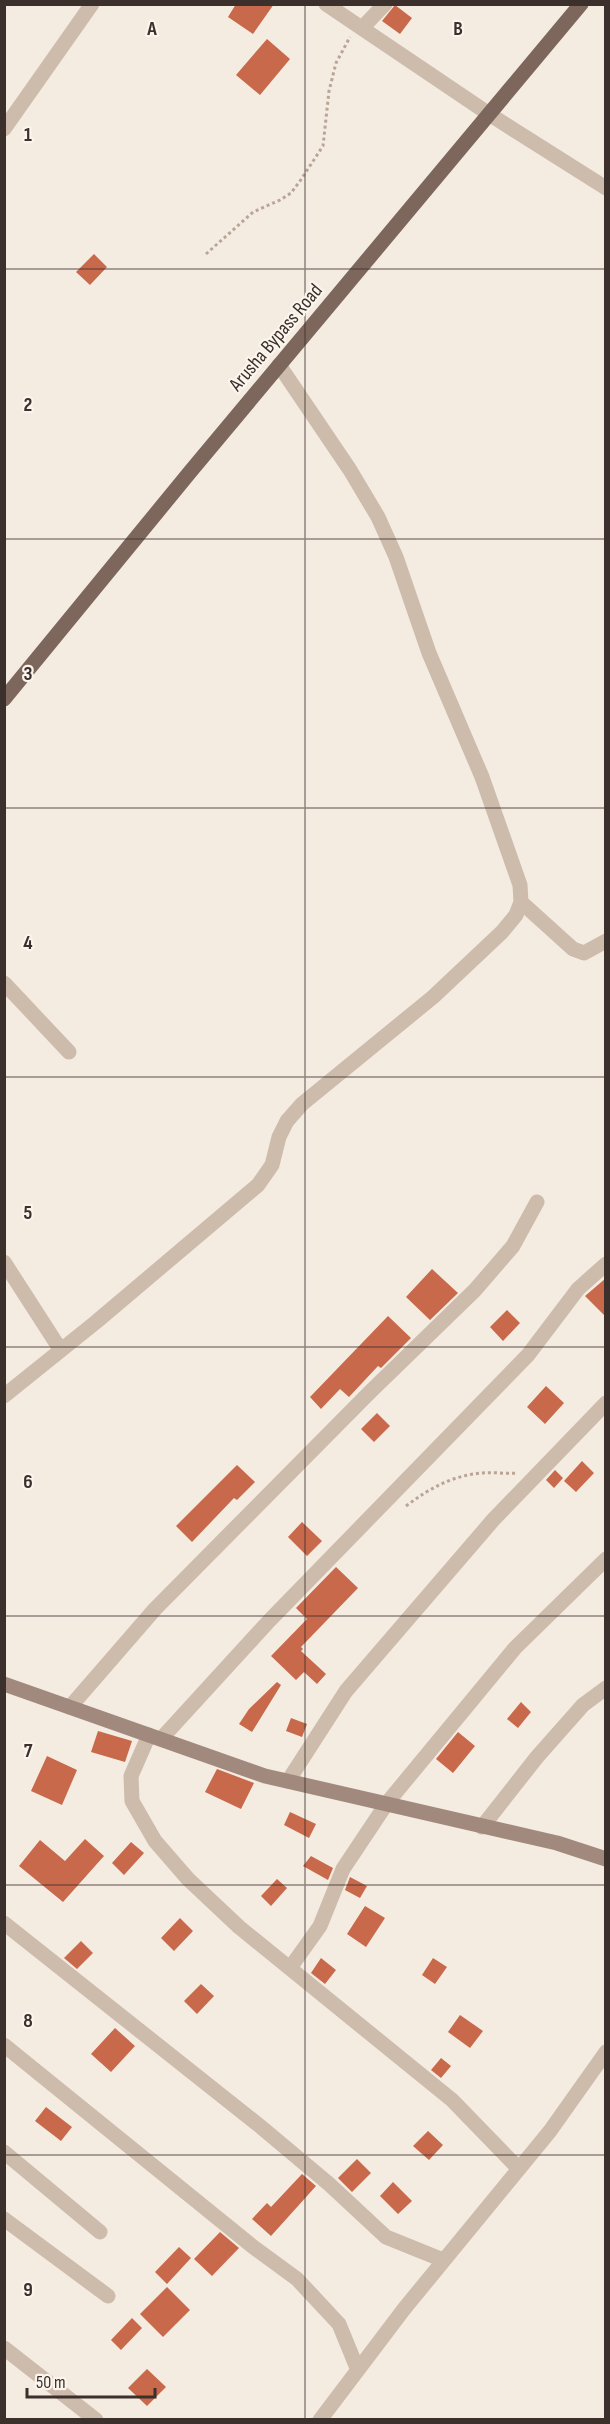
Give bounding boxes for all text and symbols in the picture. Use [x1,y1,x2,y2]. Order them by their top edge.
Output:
text: A [146,17,157,41]
text: B [453,17,463,41]
text: 1 [24,123,32,147]
street label: Arusha Bypass Road [223,279,328,397]
text: 2 [24,393,32,417]
text: 3 [24,662,33,686]
text: 4 [23,931,33,955]
text: 5 [24,1201,33,1225]
text: 6 [23,1470,33,1494]
text: 7 [24,1739,33,1763]
text: 8 [23,2009,33,2033]
text: 9 [23,2278,33,2302]
scale bar [27,2361,154,2399]
text: 50 m [36,2372,66,2393]

